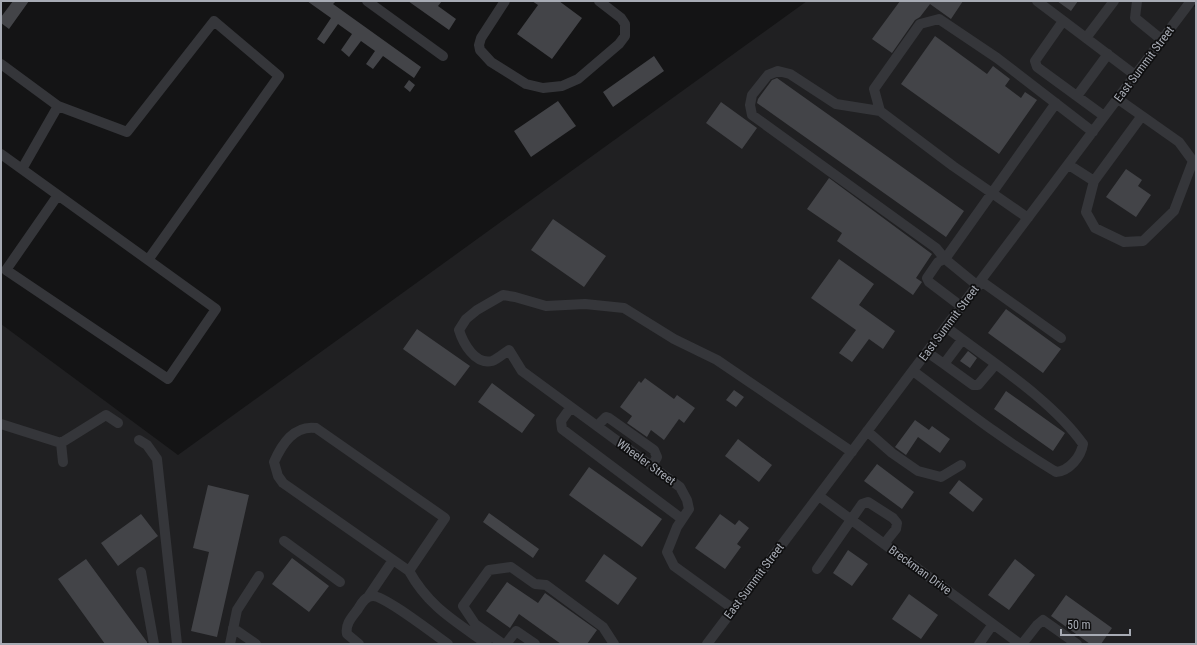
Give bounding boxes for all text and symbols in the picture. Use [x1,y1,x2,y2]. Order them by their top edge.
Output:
street label: East Summit Street [1111,23,1177,104]
street label: East Summit Street [916,282,982,363]
street label: Wheeler Street [614,436,678,488]
street label: East Summit Street [721,540,787,621]
street label: Breckman Drive [886,543,954,598]
scale bar [1061,611,1130,637]
text: 50 m [1067,618,1091,632]

